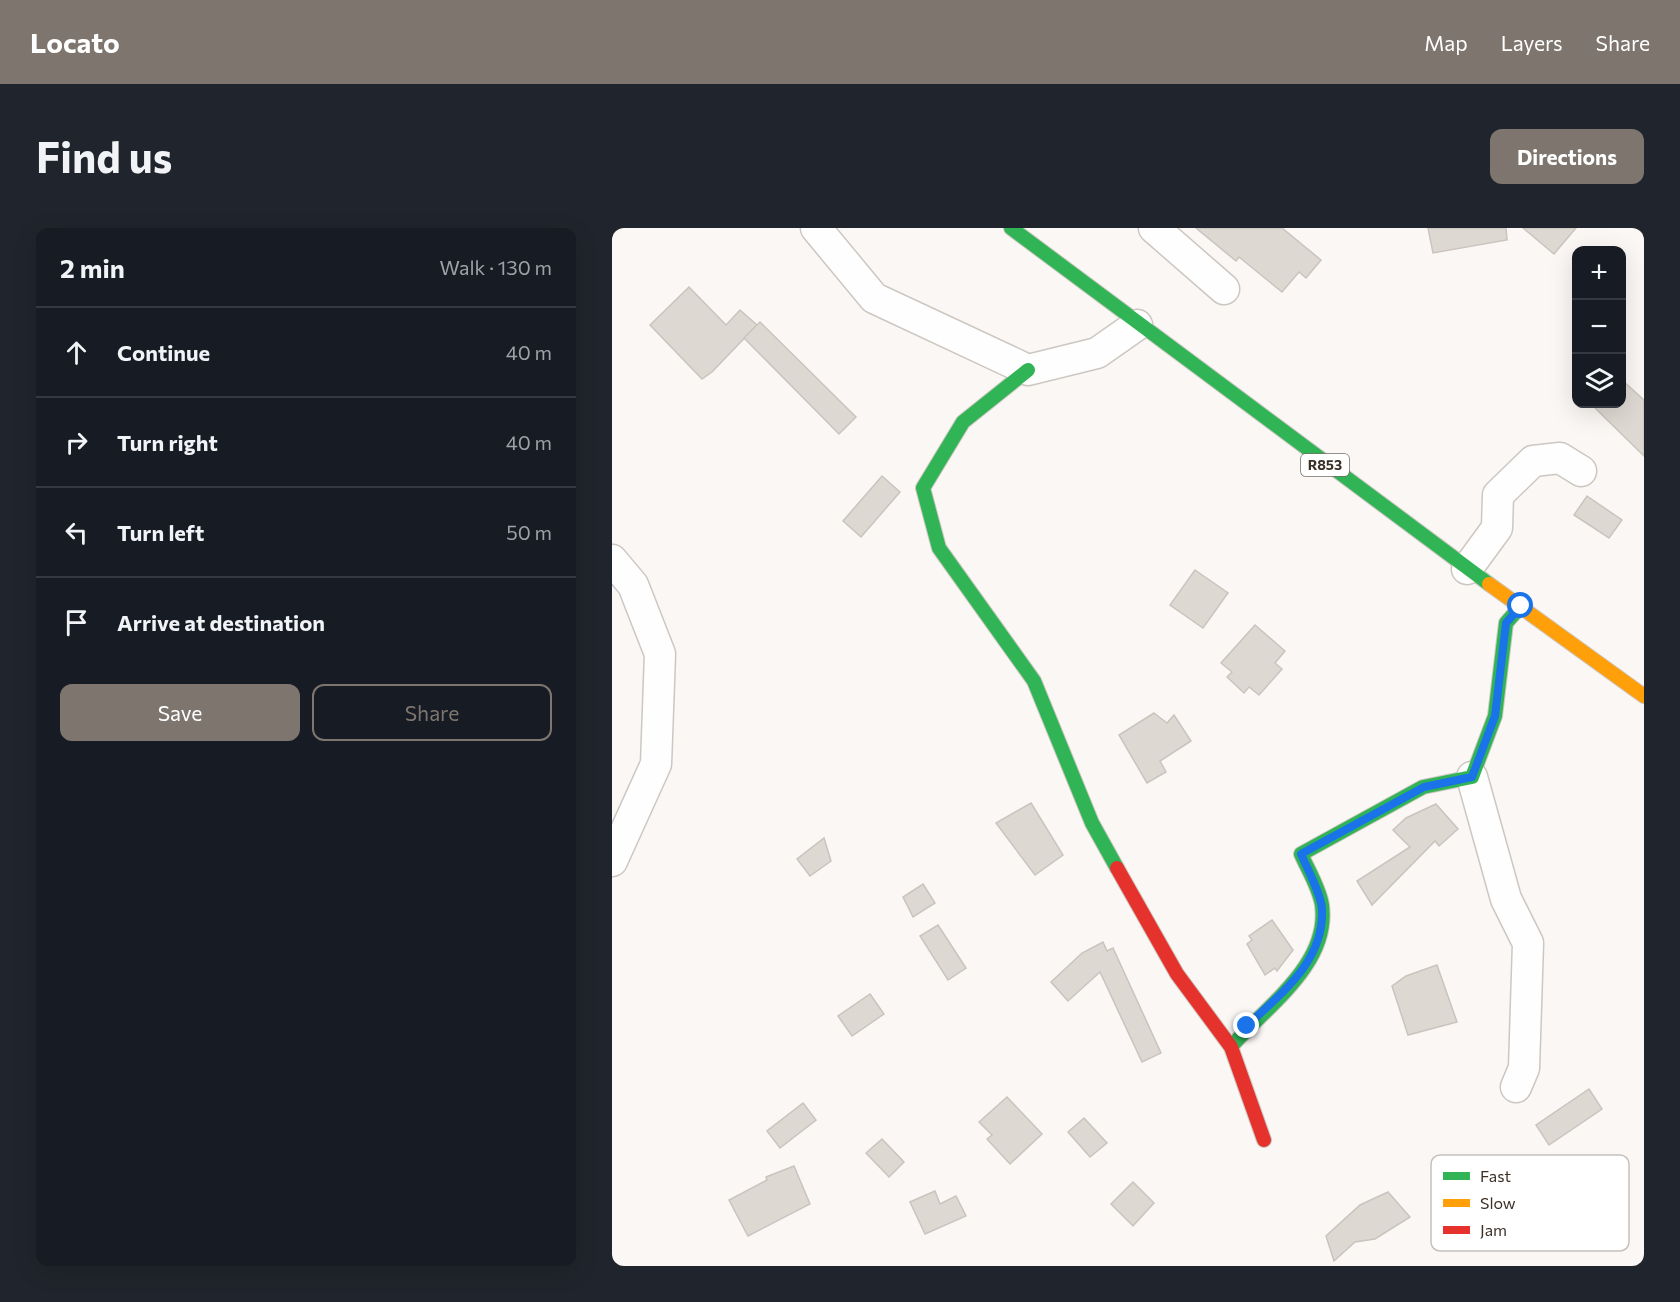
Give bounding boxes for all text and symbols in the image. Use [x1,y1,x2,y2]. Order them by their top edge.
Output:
text: Locato [30,25,120,59]
text: Map [1424,30,1468,55]
text: Layers [1501,30,1563,55]
text: Share [1596,30,1650,55]
button: Directions [1490,129,1644,184]
text: Find us [36,130,172,182]
map controls [1572,246,1626,408]
button: + [1572,246,1626,300]
text: 2 min [60,252,125,283]
text: Walk · 130 m [440,255,552,279]
button: − [1572,300,1626,354]
icon: ahead [60,336,93,369]
text: Continue [117,339,210,366]
text: 40 m [506,340,552,364]
button: layers [1572,354,1626,408]
icon: right [60,426,93,459]
text: Turn right [117,429,218,456]
text: 40 m [506,430,552,454]
road number: R853 [1301,454,1349,476]
icon: left [60,516,93,549]
text: Turn left [117,519,204,546]
text: 50 m [506,520,552,544]
route start [1507,592,1533,618]
icon: arrive [60,606,93,639]
text: Arrive at destination [117,609,325,636]
button: Save [60,684,300,741]
button: Share [312,684,552,741]
route end [1233,1012,1259,1038]
legend [1431,1155,1629,1251]
text: Fast [1480,1166,1511,1185]
text: Slow [1480,1193,1516,1212]
text: Jam [1480,1220,1507,1239]

